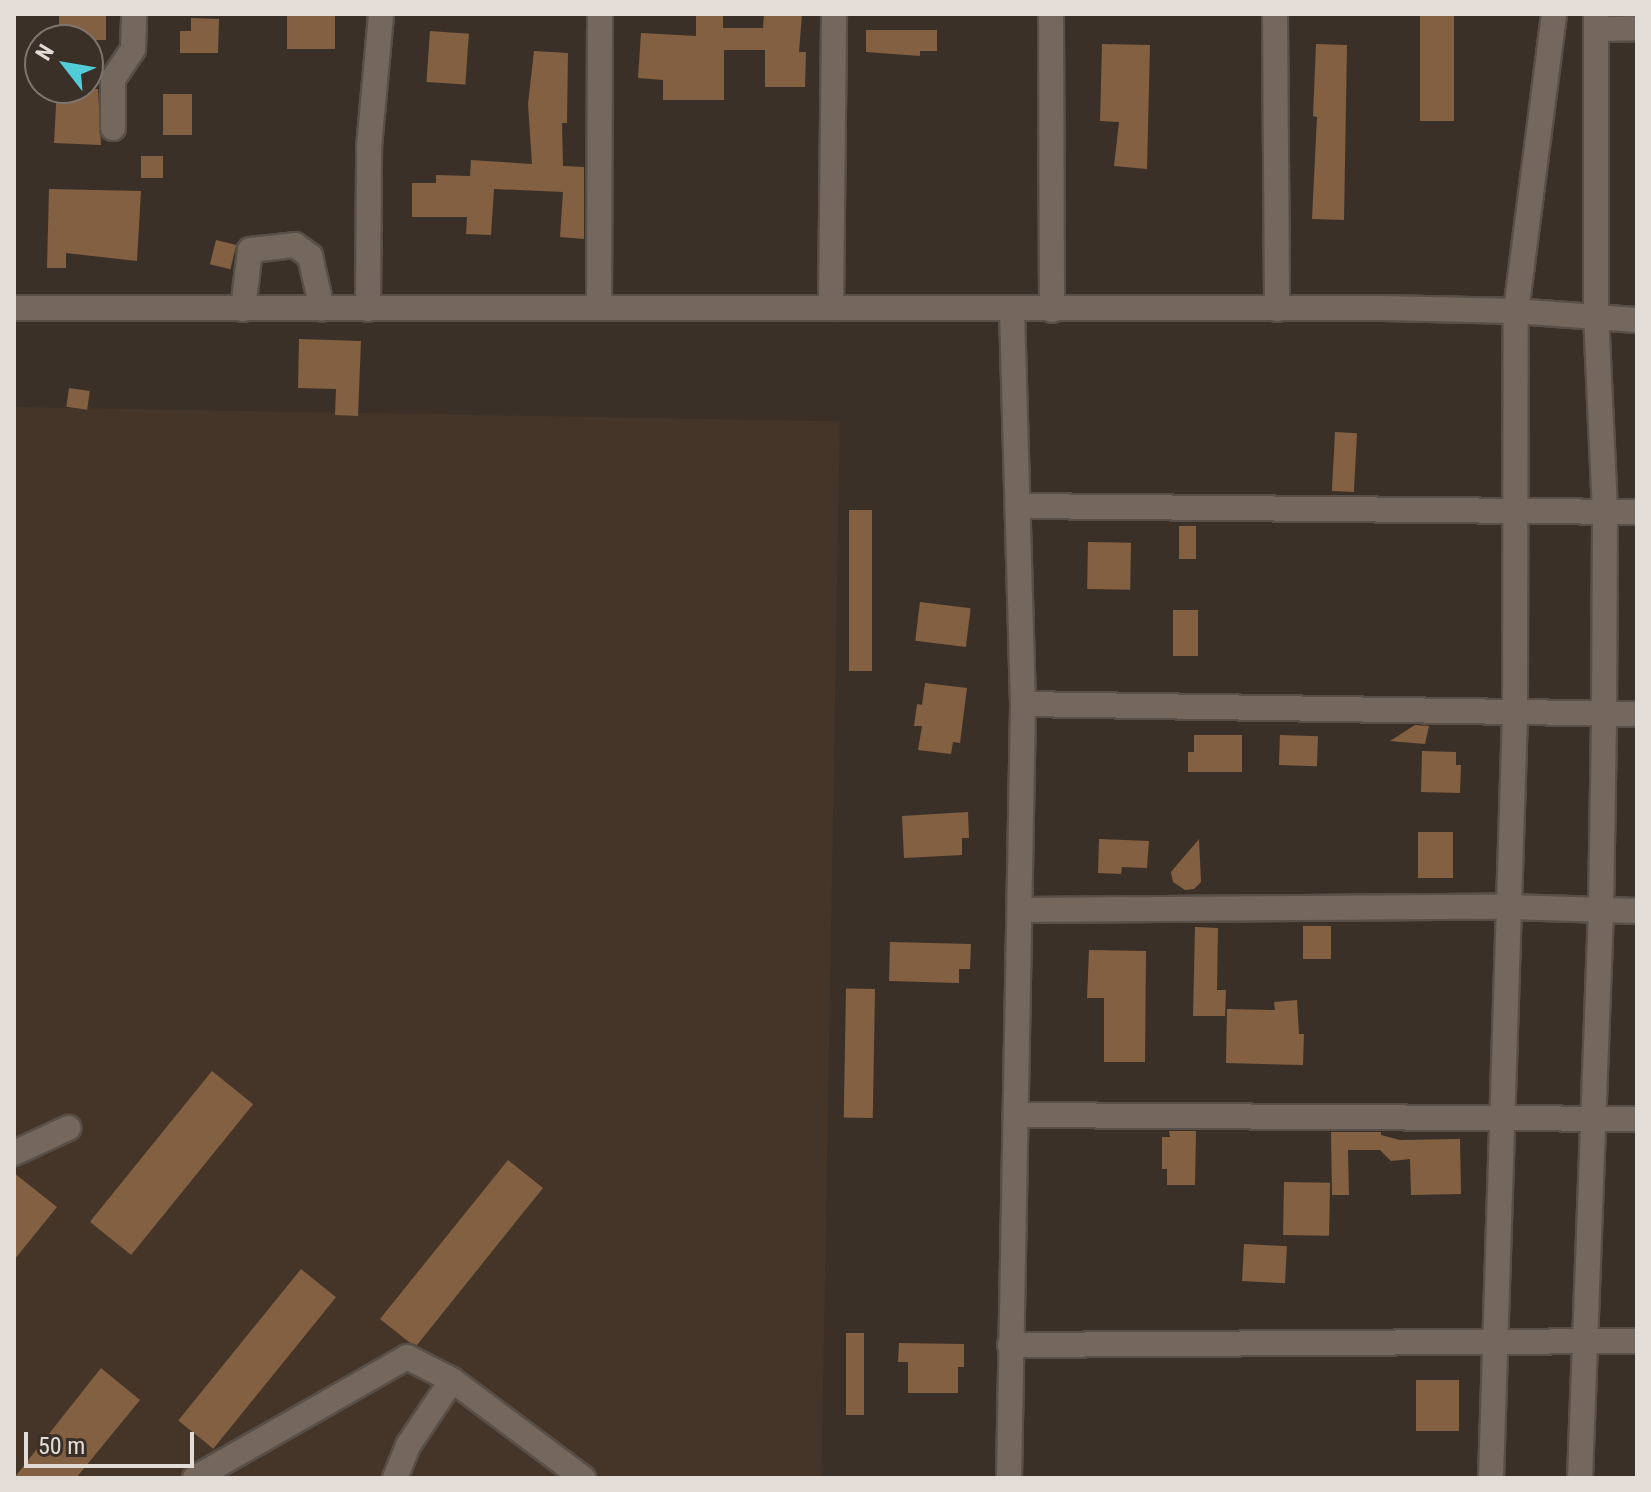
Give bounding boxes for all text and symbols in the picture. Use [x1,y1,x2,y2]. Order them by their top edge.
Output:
north arrow [24,24,104,104]
text: N [31,40,59,65]
scale bar [28,1416,198,1466]
text: 50 m [38,1432,85,1460]

